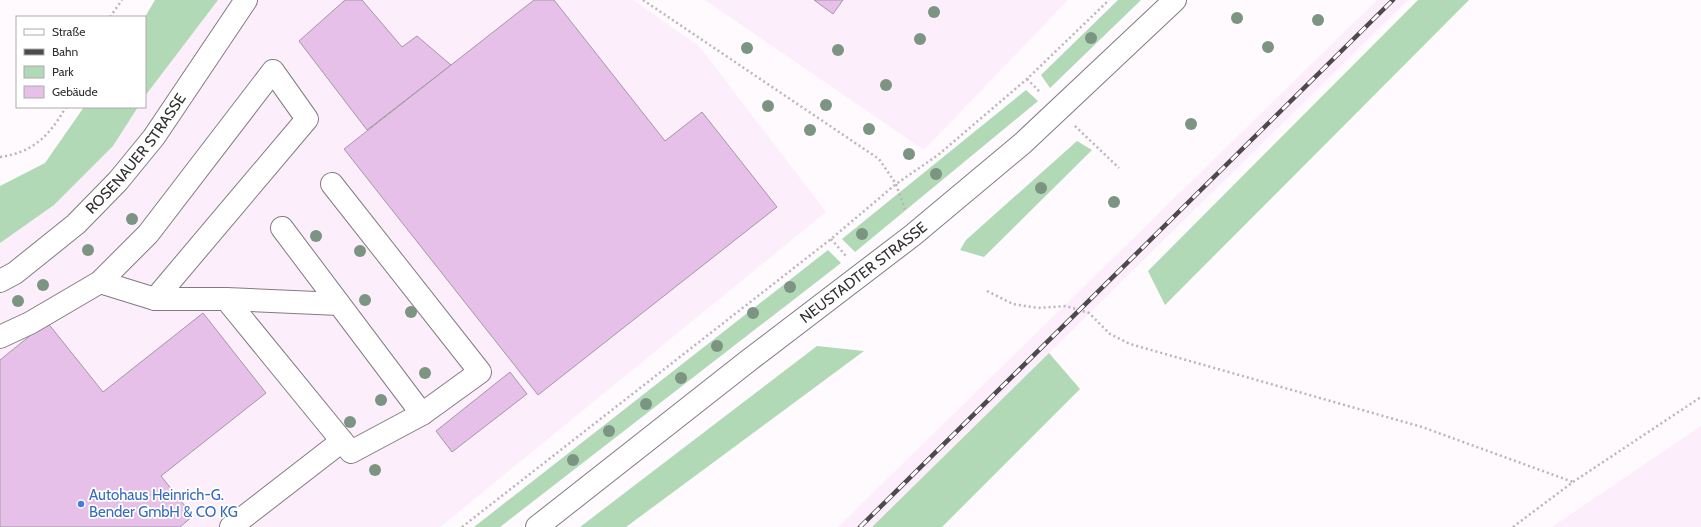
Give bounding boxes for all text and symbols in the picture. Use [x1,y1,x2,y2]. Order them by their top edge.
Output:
legend [16,16,146,108]
text: Straße [52,24,85,39]
text: Bahn [52,44,78,59]
text: Park [52,64,74,79]
text: Gebäude [52,84,98,99]
street label: ROSENAUER STRASSE [82,90,190,218]
street label: NEUSTADTER STRASSE [797,218,931,327]
place label: Autohaus Heinrich-G. Bender GmbH & CO KG [89,486,238,521]
marker: Autohaus Heinrich-G. Bender GmbH & CO KG [76,499,86,509]

